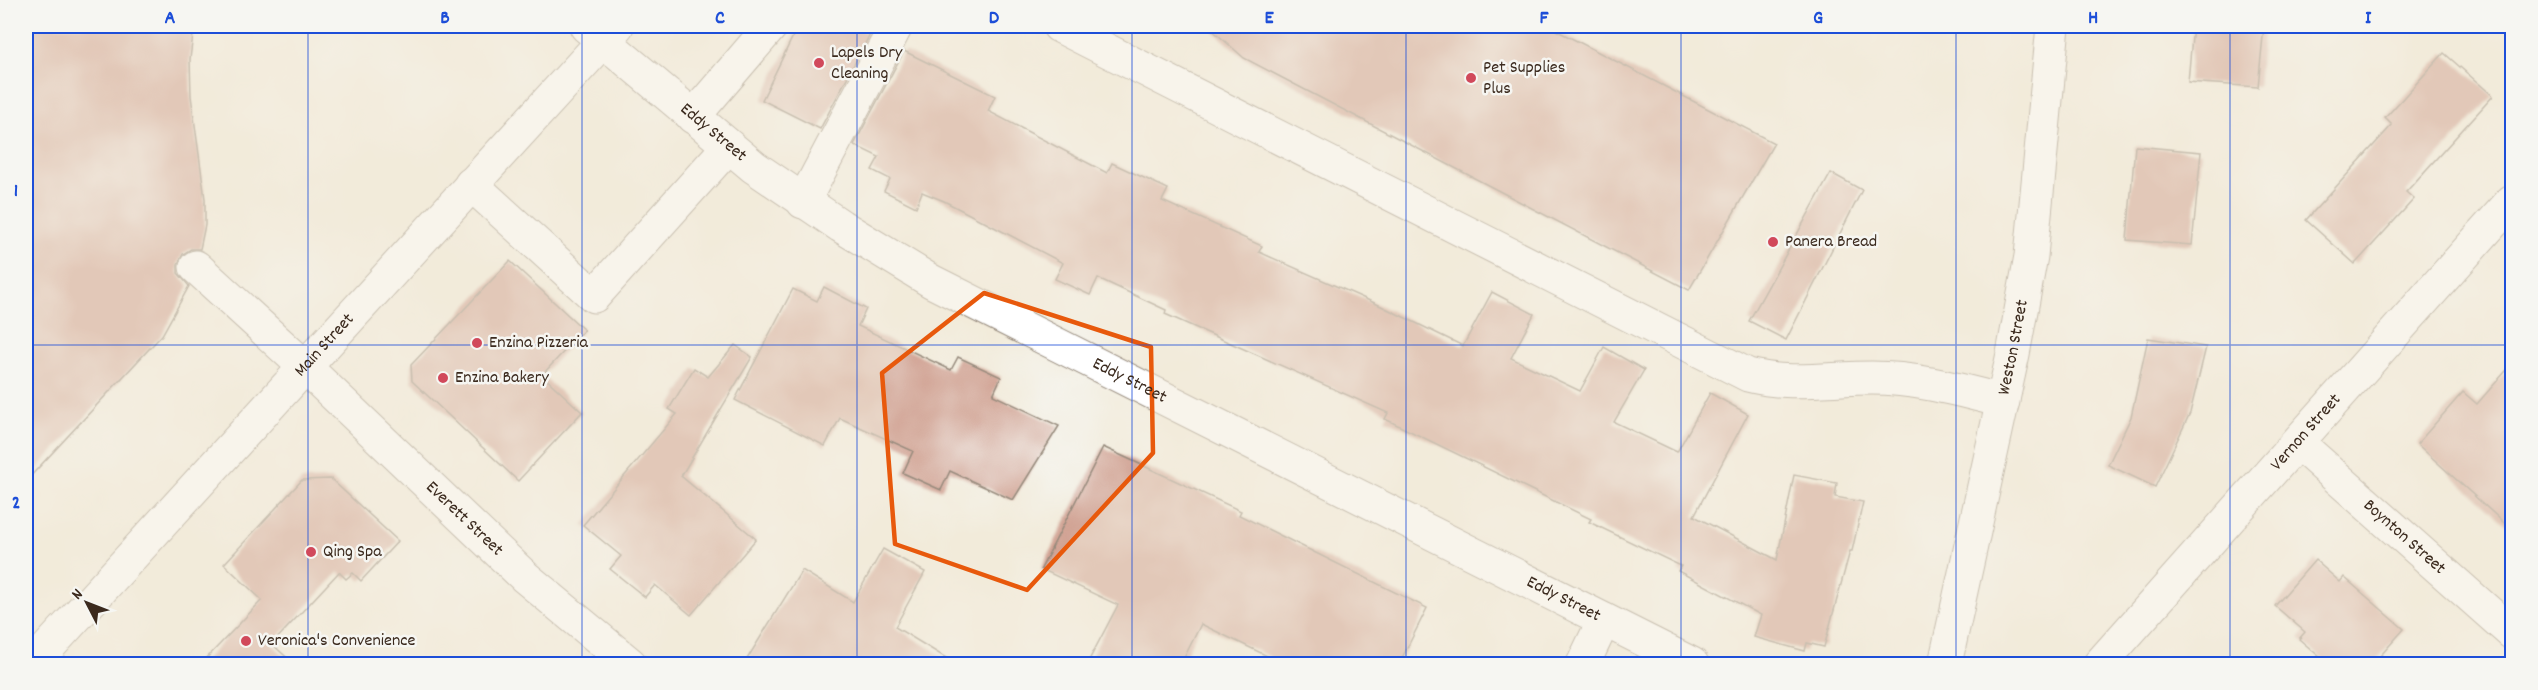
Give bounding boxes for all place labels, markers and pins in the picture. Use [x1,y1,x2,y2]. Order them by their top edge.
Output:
place label: Lapels Dry Cleaning [831,41,903,87]
marker: Lapels Dry Cleaning [812,56,826,70]
place label: Pet Supplies Plus [1483,56,1565,102]
marker: Pet Supplies Plus [1464,71,1478,85]
place label: Panera Bread [1785,230,1877,255]
marker: Panera Bread [1766,235,1780,249]
place label: Enzina Pizzeria [489,331,589,356]
marker: Enzina Pizzeria [470,336,484,350]
place label: Enzina Bakery [455,366,549,391]
marker: Enzina Bakery [436,371,450,385]
place label: Qing Spa [323,540,382,565]
marker: Qing Spa [304,545,318,559]
place label: Veronica's Convenience [258,629,416,654]
marker: Veronica's Convenience [239,634,253,648]

